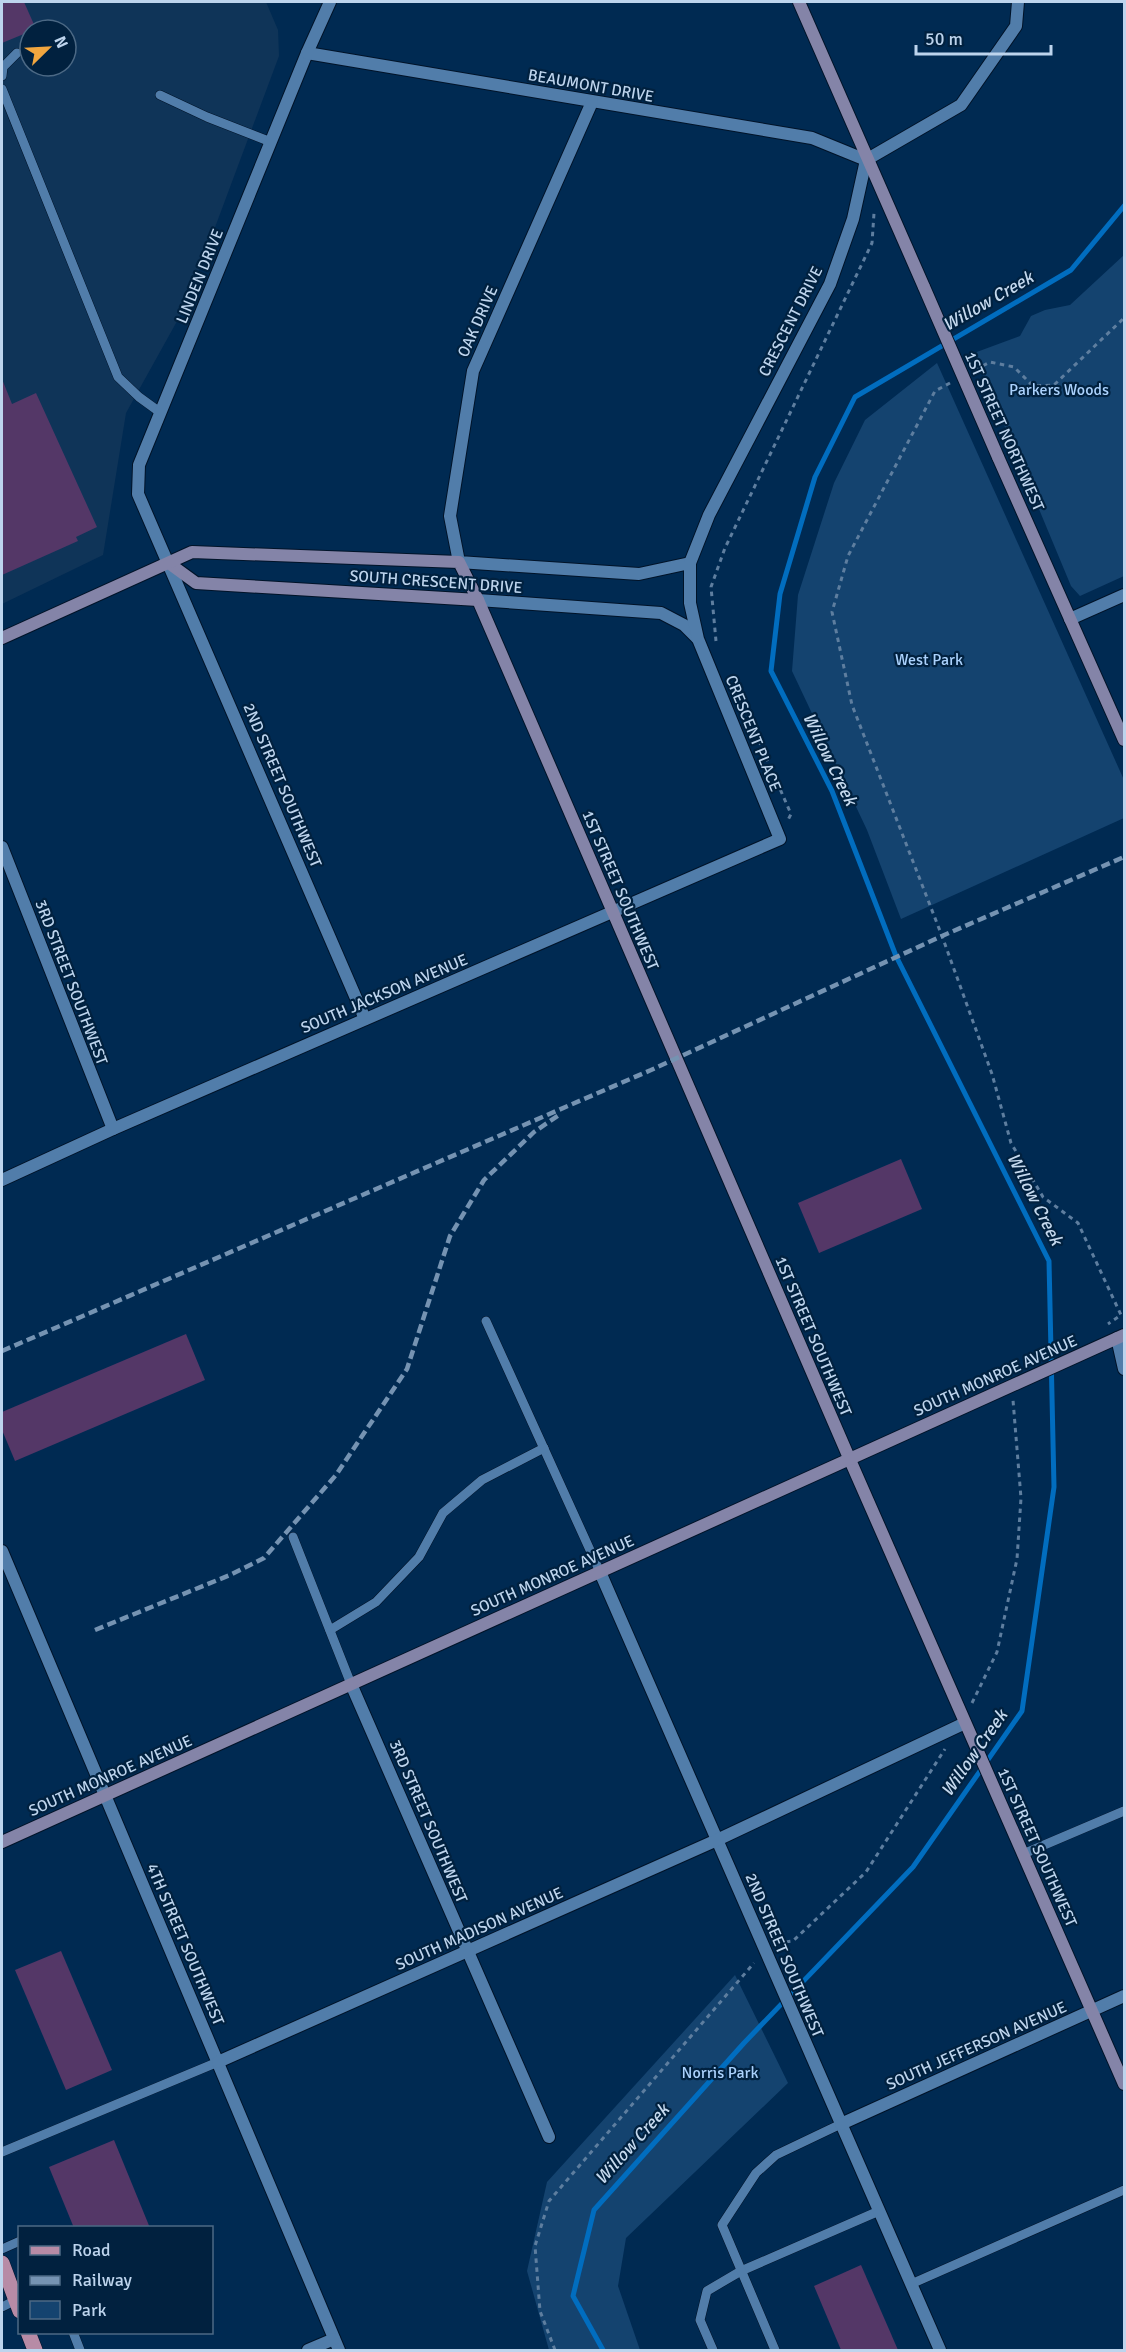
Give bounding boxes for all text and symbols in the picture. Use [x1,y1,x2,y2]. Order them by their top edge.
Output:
north arrow [18,18,78,78]
scale bar [916,18,1051,56]
text: 50 m [925,28,963,50]
text: N [49,33,72,51]
street label: BEAUMONT DRIVE [526,65,655,107]
street label: LINDEN DRIVE [172,226,228,327]
street label: CRESCENT DRIVE [755,263,827,380]
water label: Willow Creek [939,265,1039,336]
street label: OAK DRIVE [453,283,503,360]
street label: 1ST STREET NORTHWEST [960,349,1048,514]
park label: Parkers Woods [1009,380,1109,400]
street label: SOUTH CRESCENT DRIVE [349,566,523,598]
park label: West Park [895,650,963,670]
street label: CRESCENT PLACE [721,672,786,794]
street label: 2ND STREET SOUTHWEST [238,700,326,871]
water label: Willow Creek [798,709,863,811]
street label: 1ST STREET SOUTHWEST [577,807,663,973]
street label: 3RD STREET SOUTHWEST [30,897,112,1068]
street label: SOUTH JACKSON AVENUE [298,950,471,1038]
water label: Willow Creek [1002,1149,1069,1251]
street label: 1ST STREET SOUTHWEST [770,1253,856,1419]
street label: SOUTH MONROE AVENUE [911,1331,1080,1421]
street label: SOUTH MONROE AVENUE [468,1531,637,1621]
water label: Willow Creek [936,1704,1013,1801]
street label: SOUTH MONROE AVENUE [26,1731,195,1821]
street label: 3RD STREET SOUTHWEST [385,1737,472,1906]
street label: 1ST STREET SOUTHWEST [993,1765,1081,1930]
street label: 4TH STREET SOUTHWEST [142,1860,228,2028]
street label: 2ND STREET SOUTHWEST [740,1870,828,2041]
street label: SOUTH MADISON AVENUE [392,1883,566,1975]
street label: SOUTH JEFFERSON AVENUE [883,1997,1070,2095]
park label: Norris Park [682,2063,758,2083]
water label: Willow Creek [590,2098,675,2189]
legend [18,2226,213,2334]
text: Road [72,2239,111,2261]
text: Railway [72,2269,133,2291]
text: Park [72,2299,107,2321]

